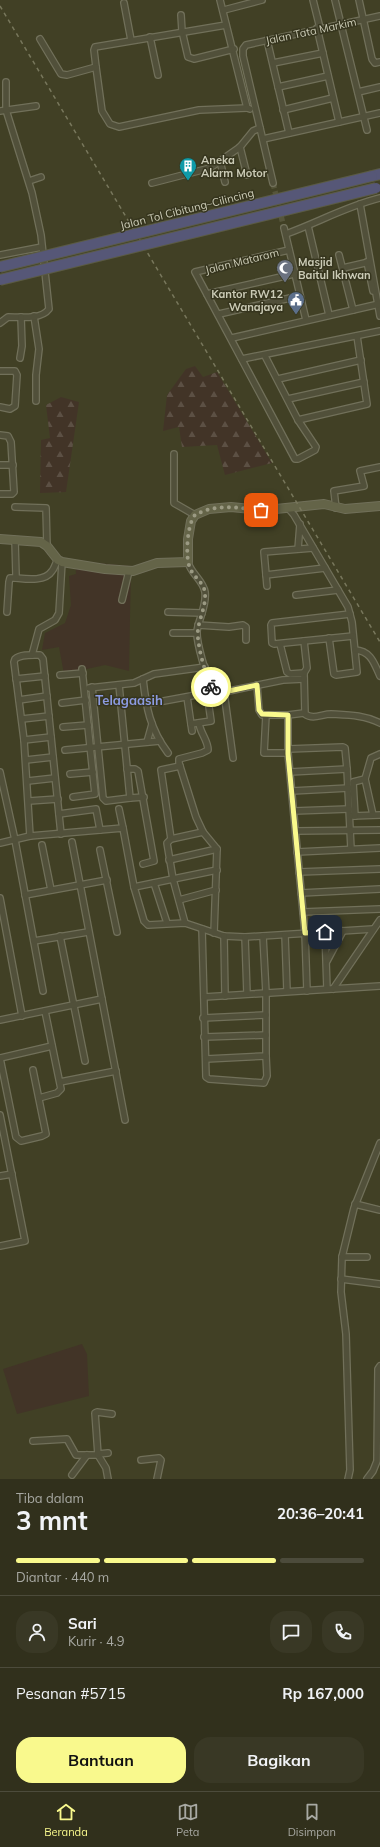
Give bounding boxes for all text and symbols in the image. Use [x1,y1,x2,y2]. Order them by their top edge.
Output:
street label: Jalan Tata Markim [264,15,358,47]
place label: Aneka Alarm Motor [201,153,268,180]
building icon: Aneka Alarm Motor [178,156,198,181]
street label: Jalan Tol Cibitung–Cilincing [119,186,255,232]
street label: Jalan Mataram [204,245,280,277]
place label: Masjid Baitul Ikhwan [298,255,371,282]
mosque icon: Masjid Baitul Ikhwan [275,258,295,283]
place label: Kantor RW12 Wanajaya [211,287,283,314]
public building icon: Kantor RW12 Wanajaya [286,290,306,315]
pin [244,493,278,527]
icon: bag [250,499,272,521]
courier [191,667,231,707]
icon: bike [200,676,222,698]
district label: Telagaasih [95,692,163,708]
pin [308,915,342,949]
icon: home [314,921,336,943]
text: Tiba dalam [16,1490,84,1506]
text: 3 mnt [16,1504,88,1537]
text: 20:36–20:41 [277,1504,364,1523]
text: Diantar · 440 m [16,1569,109,1585]
button: person [16,1611,58,1653]
button: chat [270,1611,312,1653]
button: phone [322,1611,364,1653]
text: Sari [68,1614,97,1633]
text: Kurir · 4.9 [68,1633,125,1649]
text: Pesanan #5715 [16,1684,126,1703]
text: Rp 167,000 [282,1684,364,1703]
button: Bantuan [16,1737,186,1783]
button: Bagikan [194,1737,364,1783]
tab: Beranda [44,1801,88,1839]
tab: Peta [176,1801,199,1839]
tab: Disimpan [288,1801,336,1839]

